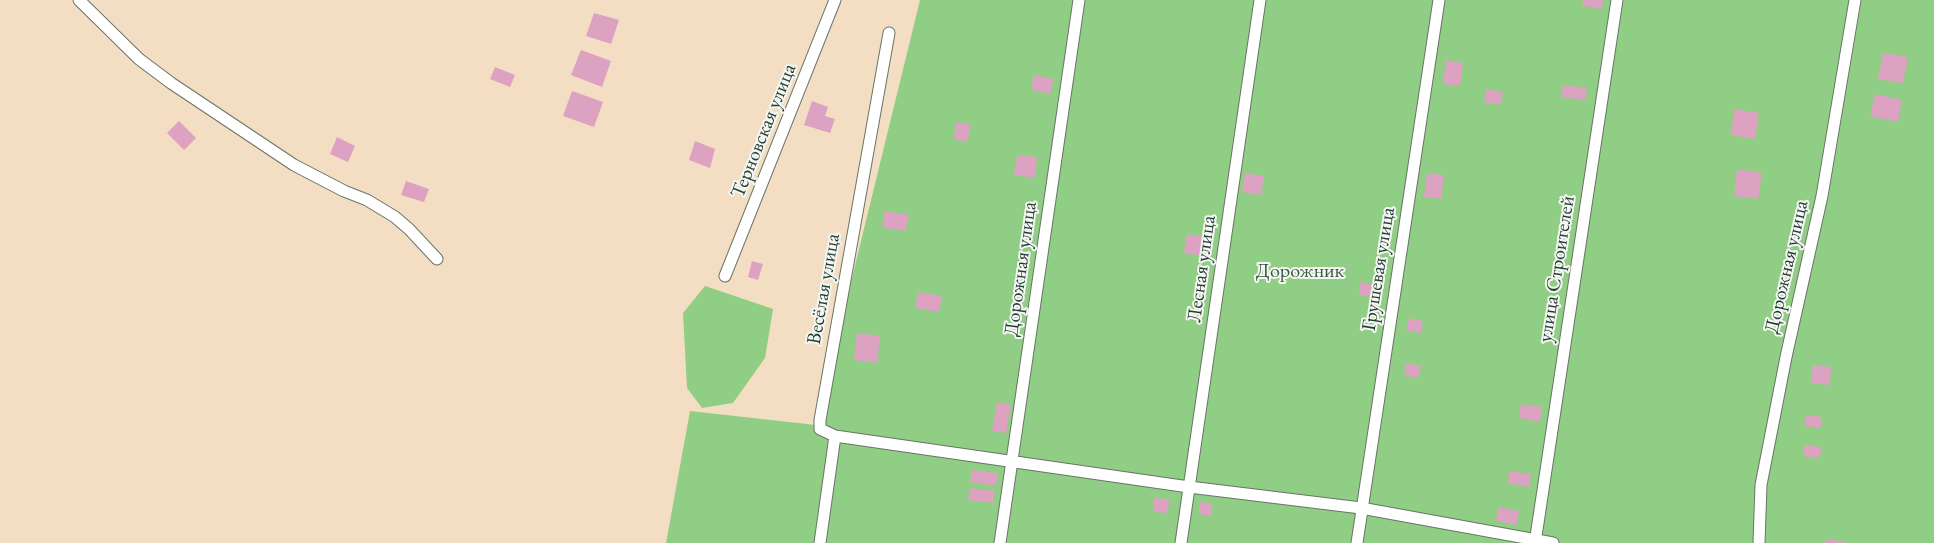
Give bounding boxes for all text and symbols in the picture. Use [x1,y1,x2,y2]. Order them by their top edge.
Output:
street label: Терновская улица [726,60,802,202]
street label: улица Строителей [1534,194,1580,344]
street label: Дорожная улица [1760,198,1814,336]
street label: Дорожная улица [1000,200,1042,338]
street label: Грушевая улица [1357,206,1401,332]
street label: Лесная улица [1183,214,1221,324]
street label: Весёлая улица [802,232,846,346]
park label: Дорожник [1256,260,1344,284]

